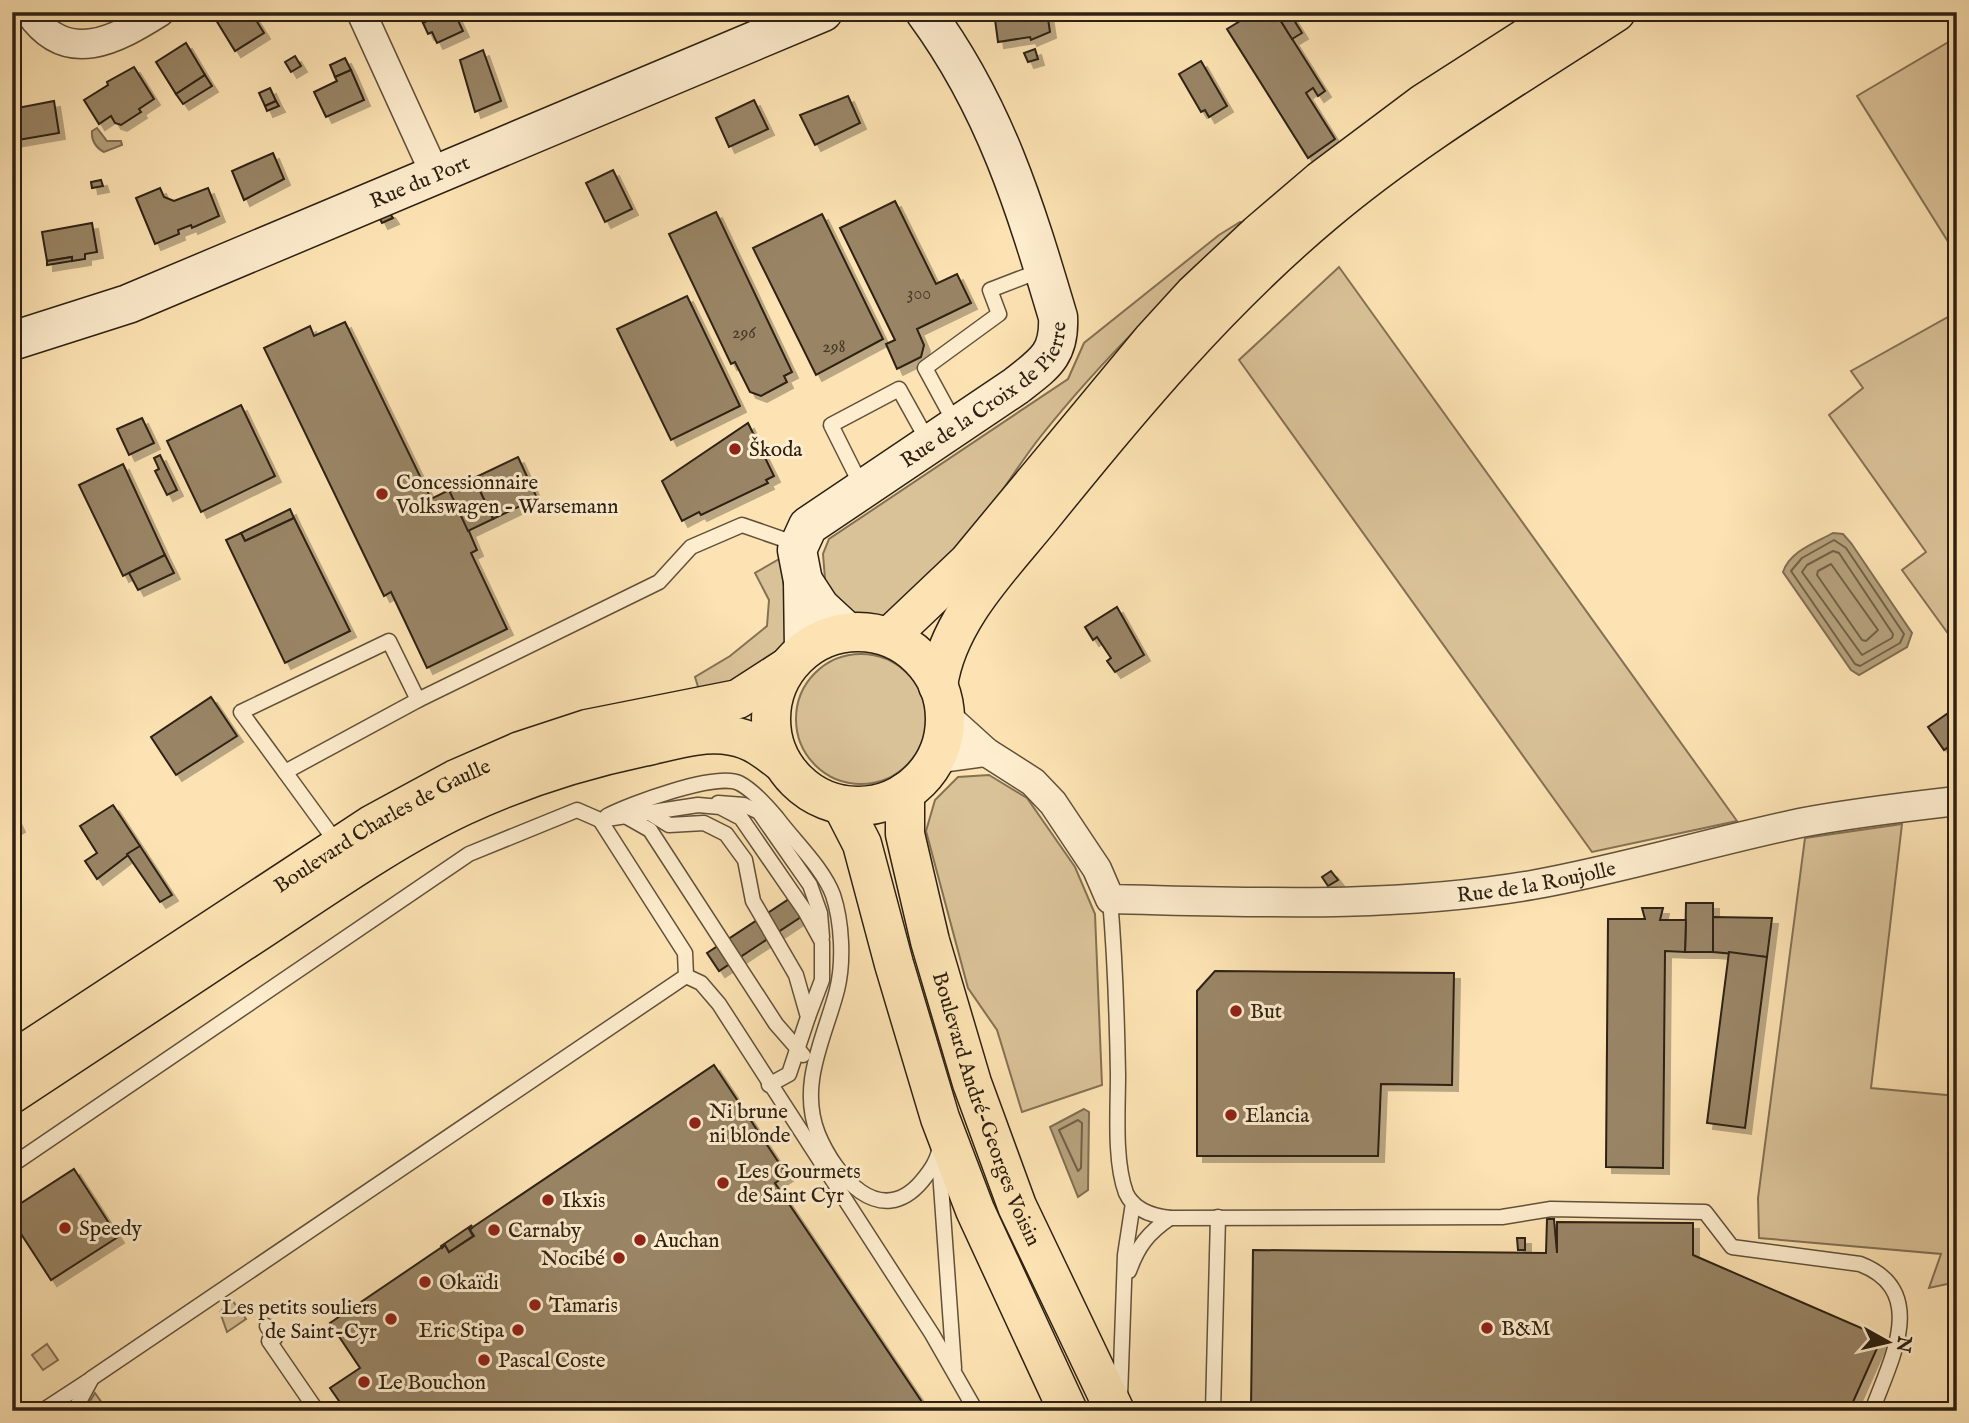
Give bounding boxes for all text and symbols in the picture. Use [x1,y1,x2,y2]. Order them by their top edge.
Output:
street label: Rue du Port [366,150,474,216]
house number: 300 [907,283,931,306]
street label: Rue de la Croix de Pierre [896,321,1073,475]
house number: 296 [732,322,756,345]
house number: 298 [822,336,846,359]
place label: Škoda [749,436,803,464]
marker: Škoda [727,441,743,457]
place label: Concessionnaire Volkswagen - Warsemann [395,470,618,521]
marker: Concessionnaire Volkswagen - Warsemann [374,486,390,502]
street label: Boulevard Charles de Gaulle [269,753,495,900]
street label: Rue de la Roujolle [1455,856,1619,910]
street label: Boulevard André-Georges Voisin [925,969,1046,1251]
place label: But [1250,999,1282,1026]
marker: But [1228,1003,1244,1019]
place label: Ni brune ni blonde [709,1099,791,1150]
place label: Elancia [1245,1103,1310,1130]
marker: Elancia [1223,1107,1239,1123]
marker: Ni brune ni blonde [687,1115,703,1131]
place label: Les Gourmets de Saint Cyr [737,1159,861,1210]
marker: Les Gourmets de Saint Cyr [715,1175,731,1191]
place label: Ikxis [562,1188,606,1215]
marker: Ikxis [540,1192,556,1208]
place label: Speedy [79,1216,143,1243]
place label: Carnaby [508,1218,582,1245]
marker: Speedy [57,1220,73,1236]
marker: Carnaby [486,1222,502,1238]
place label: Auchan [653,1228,720,1255]
marker: Auchan [632,1232,648,1248]
place label: Nocibé [541,1246,605,1273]
marker: Nocibé [611,1250,627,1266]
place label: Okaïdi [439,1270,499,1297]
marker: Okaïdi [417,1274,433,1290]
place label: Tamaris [549,1293,618,1320]
place label: Les petits souliers de Saint-Cyr [222,1295,377,1346]
marker: Tamaris [527,1297,543,1313]
north arrow [1854,1308,1924,1378]
marker: Les petits souliers de Saint-Cyr [383,1311,399,1327]
place label: B&M [1501,1316,1551,1343]
place label: Eric Stipa [419,1318,505,1345]
marker: B&M [1479,1320,1495,1336]
marker: Eric Stipa [510,1322,526,1338]
text: N [1890,1333,1916,1354]
place label: Pascal Coste [498,1348,606,1375]
marker: Pascal Coste [476,1352,492,1368]
place label: Le Bouchon [378,1370,486,1397]
marker: Le Bouchon [356,1374,372,1390]

